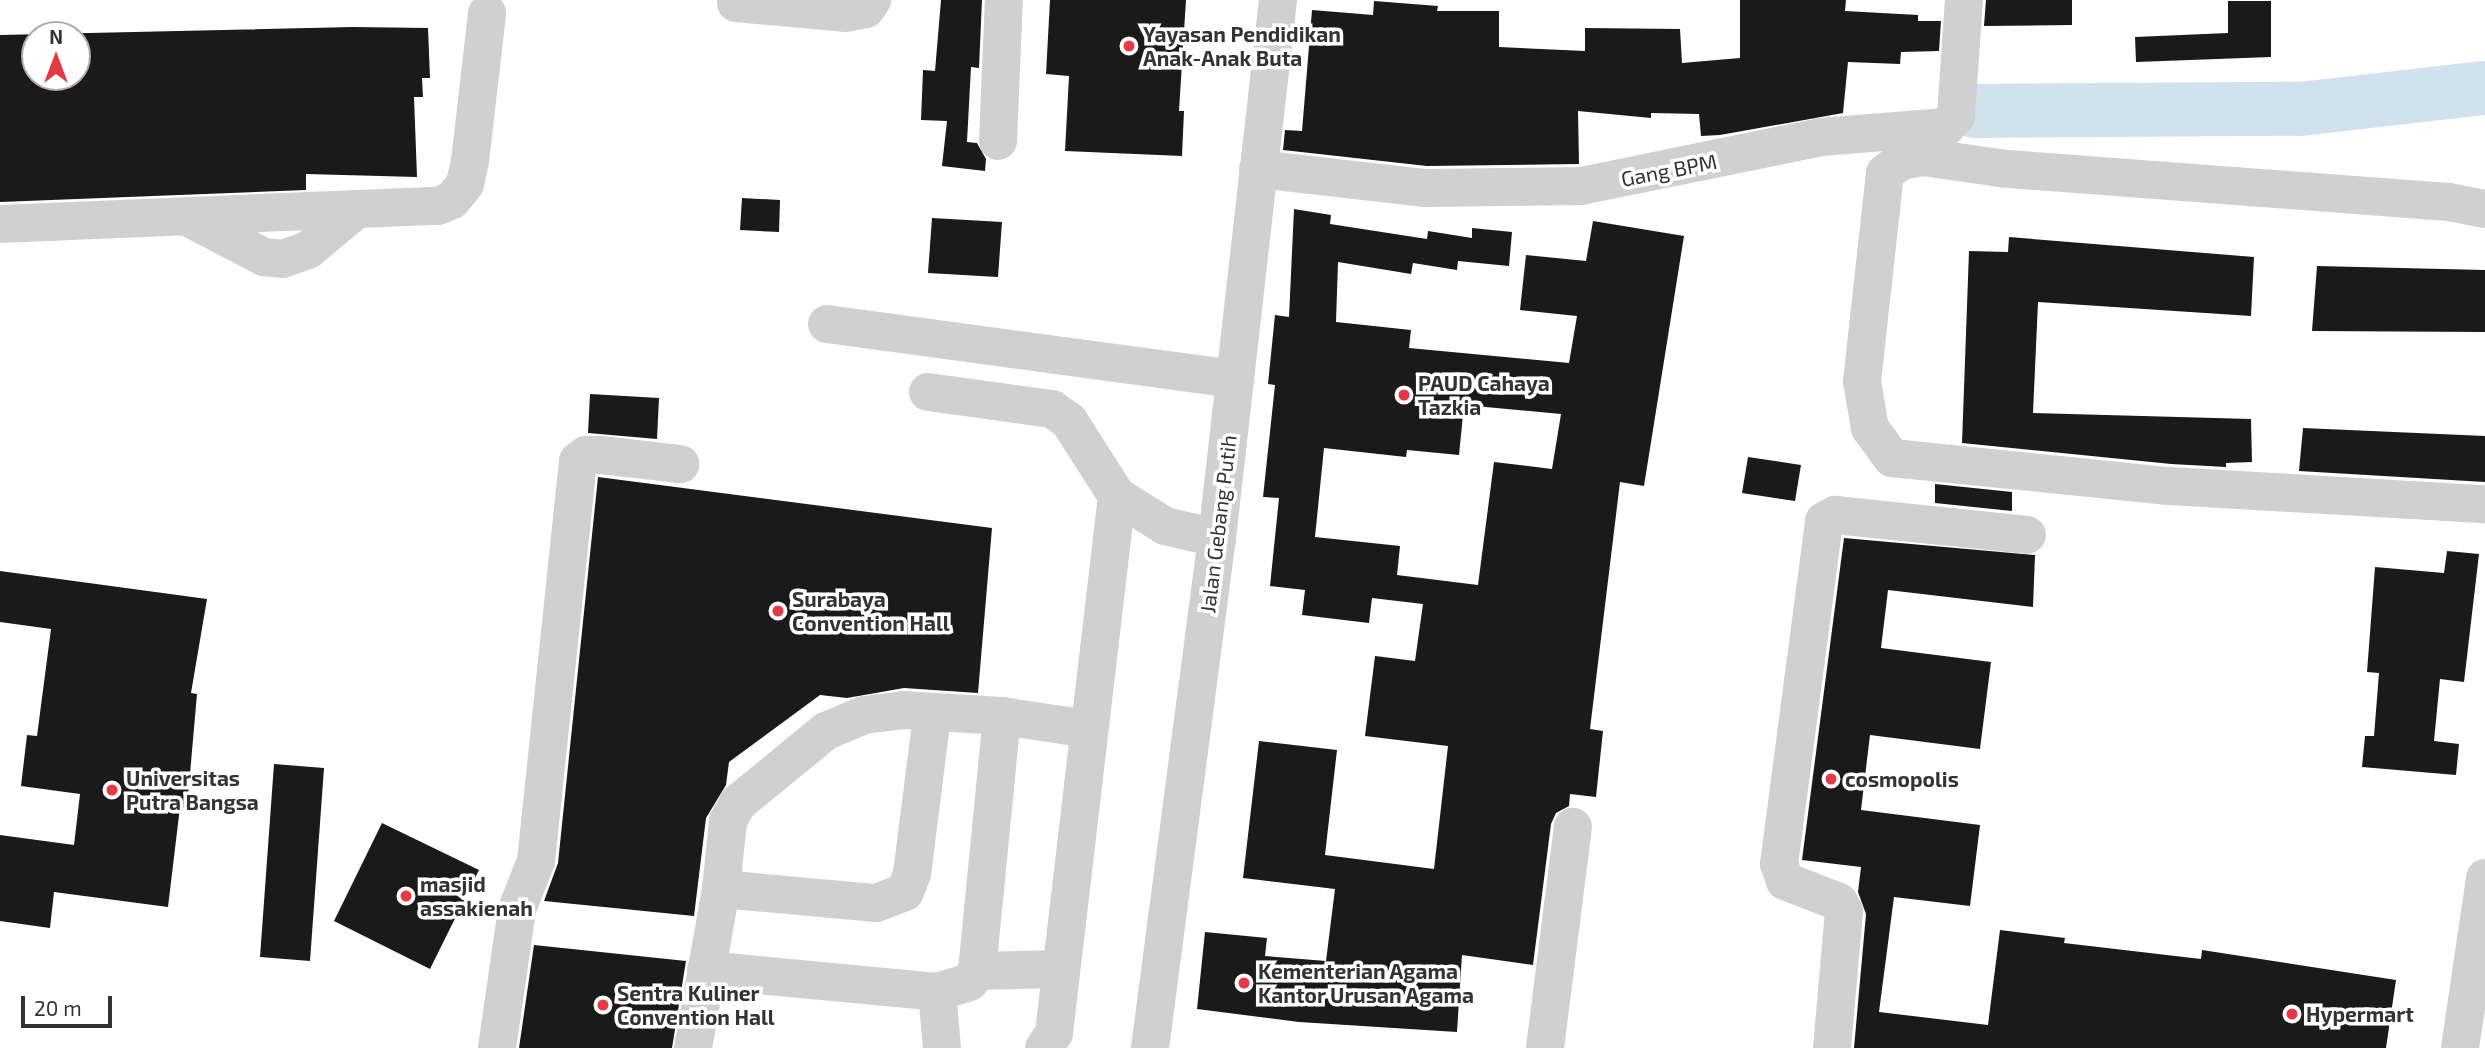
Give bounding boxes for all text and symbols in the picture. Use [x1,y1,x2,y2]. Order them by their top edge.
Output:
north arrow [21,21,91,91]
place label: Yayasan Pendidikan Anak-Anak Buta [1143,21,1341,71]
text: N [49,25,63,48]
marker: Yayasan Pendidikan Anak-Anak Buta [1121,38,1137,54]
street label: Gang BPM [1619,148,1719,192]
place label: PAUD Cahaya Tazkia [1418,370,1550,420]
marker: PAUD Cahaya Tazkia [1396,387,1412,403]
street label: Jalan Gebang Putih [1195,433,1241,615]
place label: Surabaya Convention Hall [792,586,950,636]
marker: Surabaya Convention Hall [770,603,786,619]
place label: Universitas Putra Bangsa [126,765,259,815]
place label: cosmopolis [1845,766,1959,792]
marker: cosmopolis [1823,771,1839,787]
marker: Universitas Putra Bangsa [104,782,120,798]
place label: masjid assakienah [420,871,533,921]
marker: masjid assakienah [398,888,414,904]
place label: Kementerian Agama Kantor Urusan Agama [1258,958,1475,1008]
marker: Kementerian Agama Kantor Urusan Agama [1236,975,1252,991]
place label: Sentra Kuliner Convention Hall [617,980,775,1030]
scale bar [24,982,116,1026]
text: 20 m [34,995,82,1020]
marker: Sentra Kuliner Convention Hall [595,997,611,1013]
place label: Hypermart [2306,1001,2414,1027]
marker: Hypermart [2284,1006,2300,1022]

